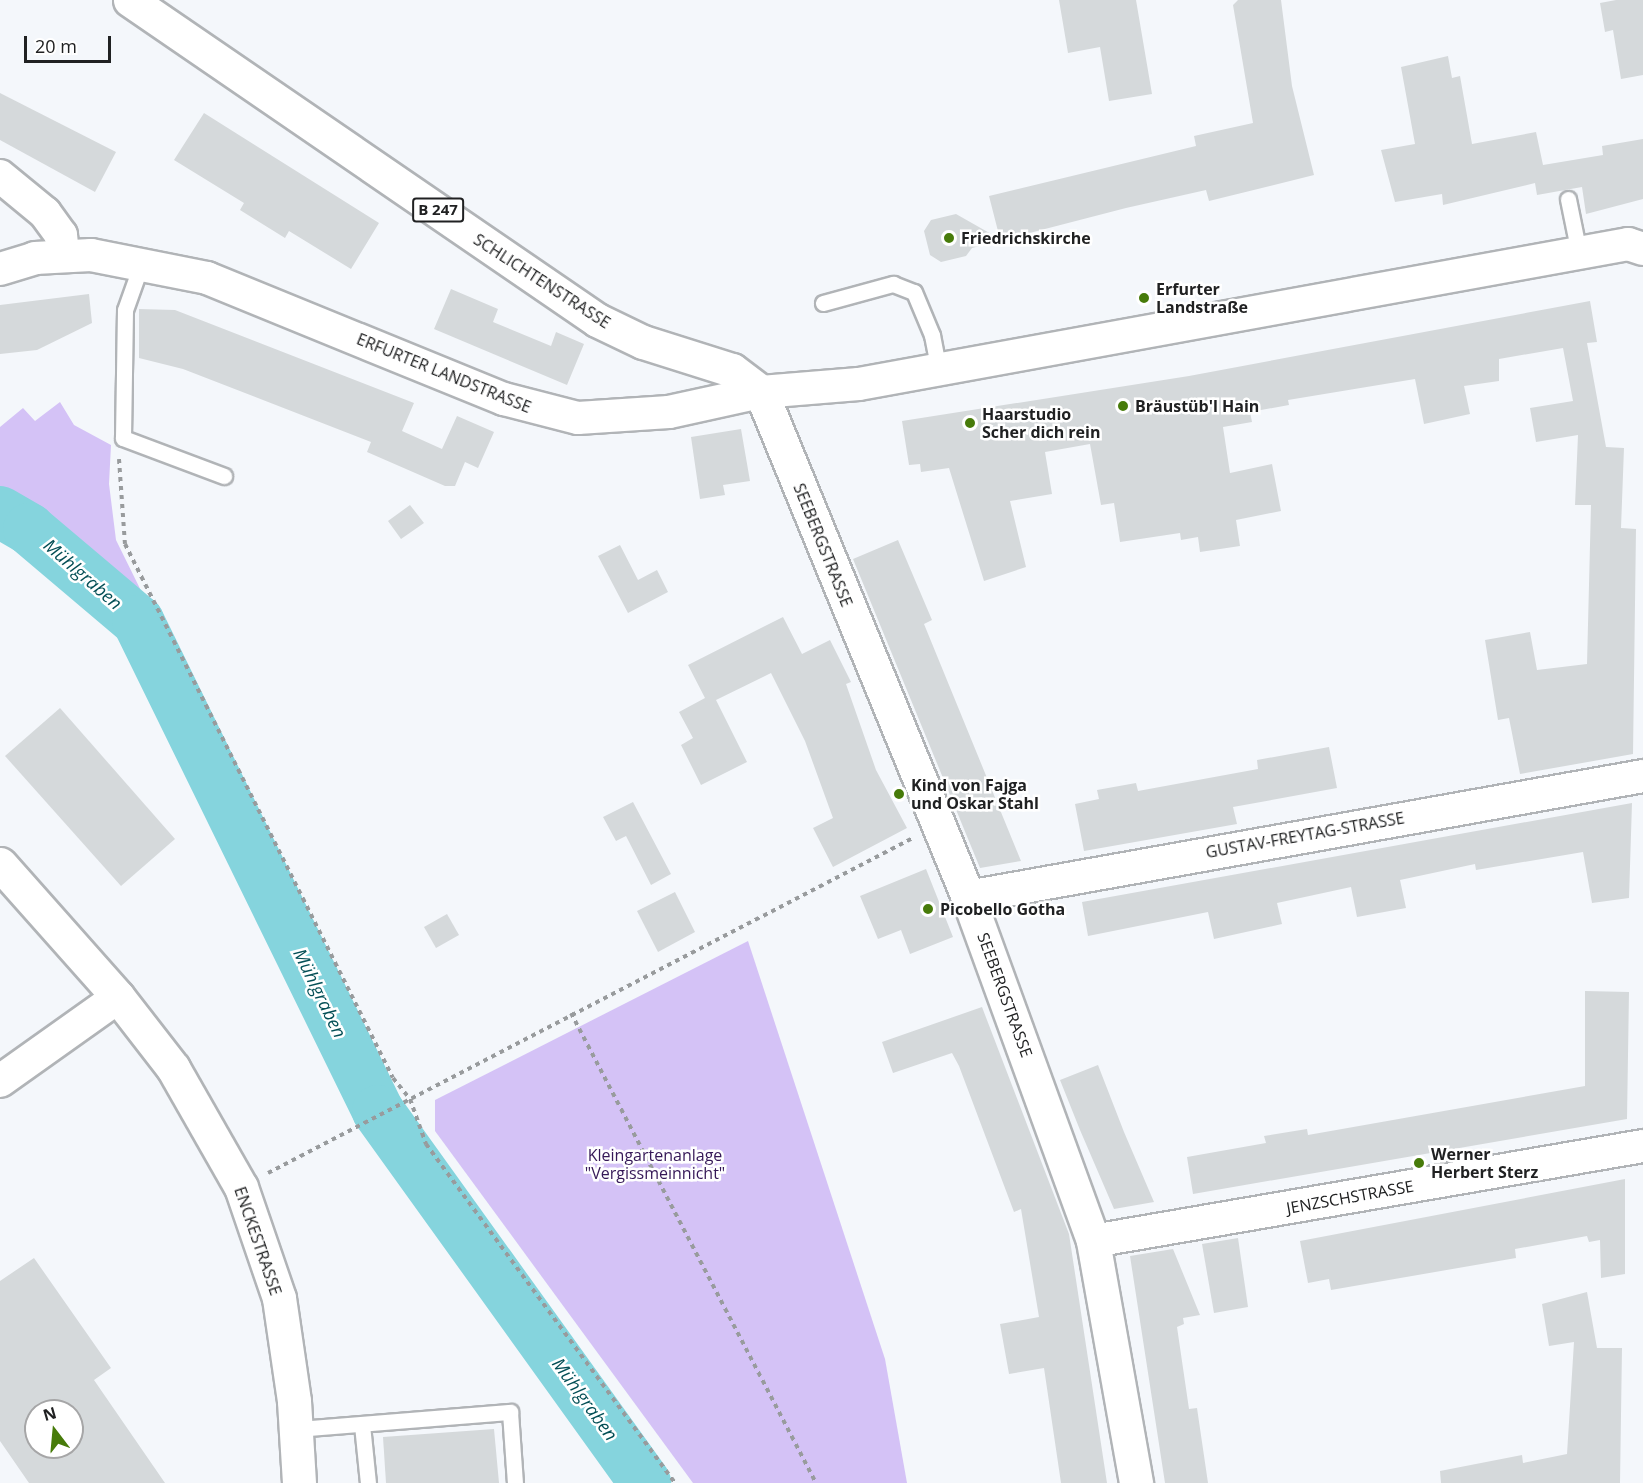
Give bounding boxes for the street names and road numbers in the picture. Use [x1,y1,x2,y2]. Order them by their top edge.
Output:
road number: B 247 [411,198,465,222]
street label: SCHLICHTENSTRASSE [470,230,614,332]
street label: ERFURTER LANDSTRASSE [354,329,534,417]
street label: SEEBERGSTRASSE [790,481,856,609]
street label: GUSTAV-FREYTAG-STRASSE [1204,808,1406,862]
street label: SEEBERGSTRASSE [974,930,1036,1060]
street label: JENZSCHSTRASSE [1285,1176,1415,1218]
street label: ENCKESTRASSE [230,1184,286,1298]

